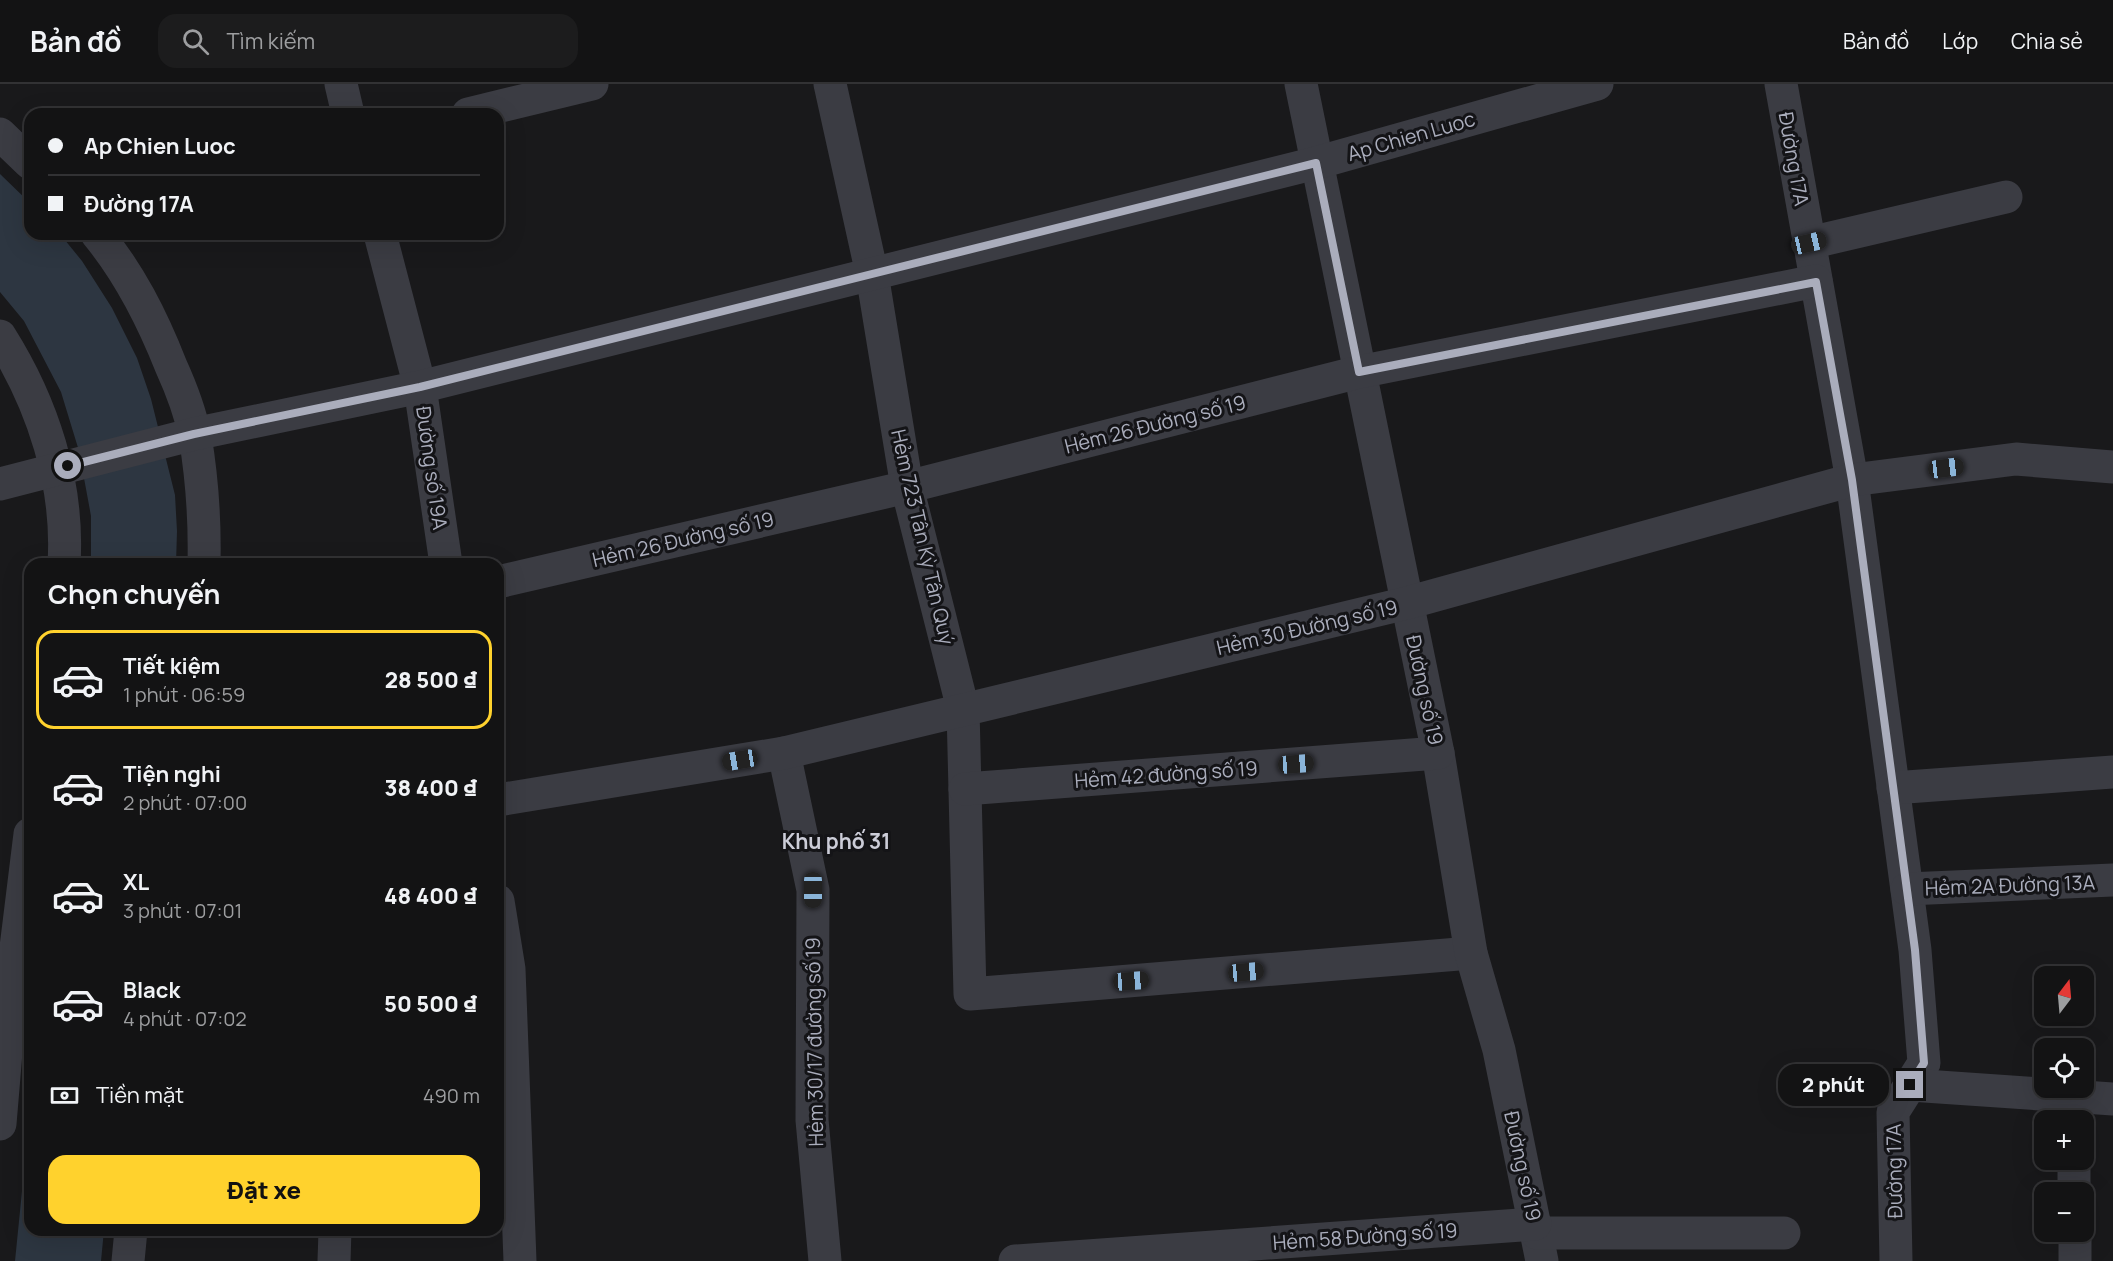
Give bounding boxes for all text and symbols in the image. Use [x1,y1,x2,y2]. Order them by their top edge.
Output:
search box [158,14,578,68]
text: Bản đồ [30,22,122,60]
icon: search [179,25,212,58]
text: Tìm kiếm [227,26,315,56]
text: Bản đồ [1843,27,1909,55]
text: Lớp [1942,27,1978,55]
text: Chia sẻ [2011,27,2083,55]
street label: Ap Chien Luoc [1344,105,1478,167]
street label: Đường 17A [1772,110,1816,208]
text: Ap Chien Luoc [84,131,236,161]
text: Đường 17A [84,189,194,219]
car [1789,230,1829,256]
street label: Hẻm 26 Đường số 19 [1062,388,1248,460]
street label: Đường số 19A [410,405,454,532]
street label: Hẻm 723 Tân Kỳ Tân Quý [885,427,961,648]
route start [54,452,81,479]
car [1927,457,1965,479]
street label: Hẻm 26 Đường số 19 [589,505,777,573]
text: Chọn chuyến [48,575,220,612]
street label: Hẻm 30 Đường số 19 [1214,593,1400,661]
street label: Đường số 19 [1400,633,1450,747]
text: Tiết kiệm [123,651,220,681]
icon: car [51,653,105,707]
text: 28 500 ₫ [385,665,477,695]
text: 1 phút · 06:59 [123,681,246,708]
car [721,748,759,772]
street label: Hẻm 42 đường số 19 [1073,754,1259,794]
car [1277,754,1315,774]
text: Tiện nghi [123,759,221,789]
icon: car [51,761,105,815]
text: 38 400 ₫ [385,773,477,803]
text: 2 phút · 07:00 [123,789,247,816]
district label: Khu phố 31 [782,827,890,855]
text: XL [123,867,149,897]
icon: car [51,869,105,923]
street label: Hẻm 2A Đường 13A [1924,869,2096,901]
car [804,872,822,908]
text: 48 400 ₫ [384,881,477,911]
text: 3 phút · 07:01 [123,897,242,924]
street label: Hẻm 30/17 đường số 19 [799,937,829,1147]
car [1227,961,1265,983]
north arrow [2034,966,2094,1026]
map controls [2034,966,2094,1242]
car [1112,971,1150,991]
text: Black [123,975,180,1005]
icon: car [51,977,105,1031]
text: 50 500 ₫ [384,989,477,1019]
text: 4 phút · 07:02 [123,1005,247,1032]
button: locate [2034,1038,2094,1098]
callout: 2 phút [1778,1064,1889,1106]
text: 2 phút [1802,1071,1865,1098]
route end [1896,1071,1923,1098]
icon: cash [48,1079,81,1112]
text: Tiền mặt [96,1080,184,1110]
text: 490 m [423,1082,480,1109]
street label: Đường số 19 [1498,1109,1548,1223]
button: + [2034,1110,2094,1170]
street label: Đường 17A [1880,1123,1908,1219]
button: Đặt xe [48,1155,480,1224]
button: − [2034,1182,2094,1242]
street label: Hẻm 58 Đường số 19 [1272,1216,1458,1256]

